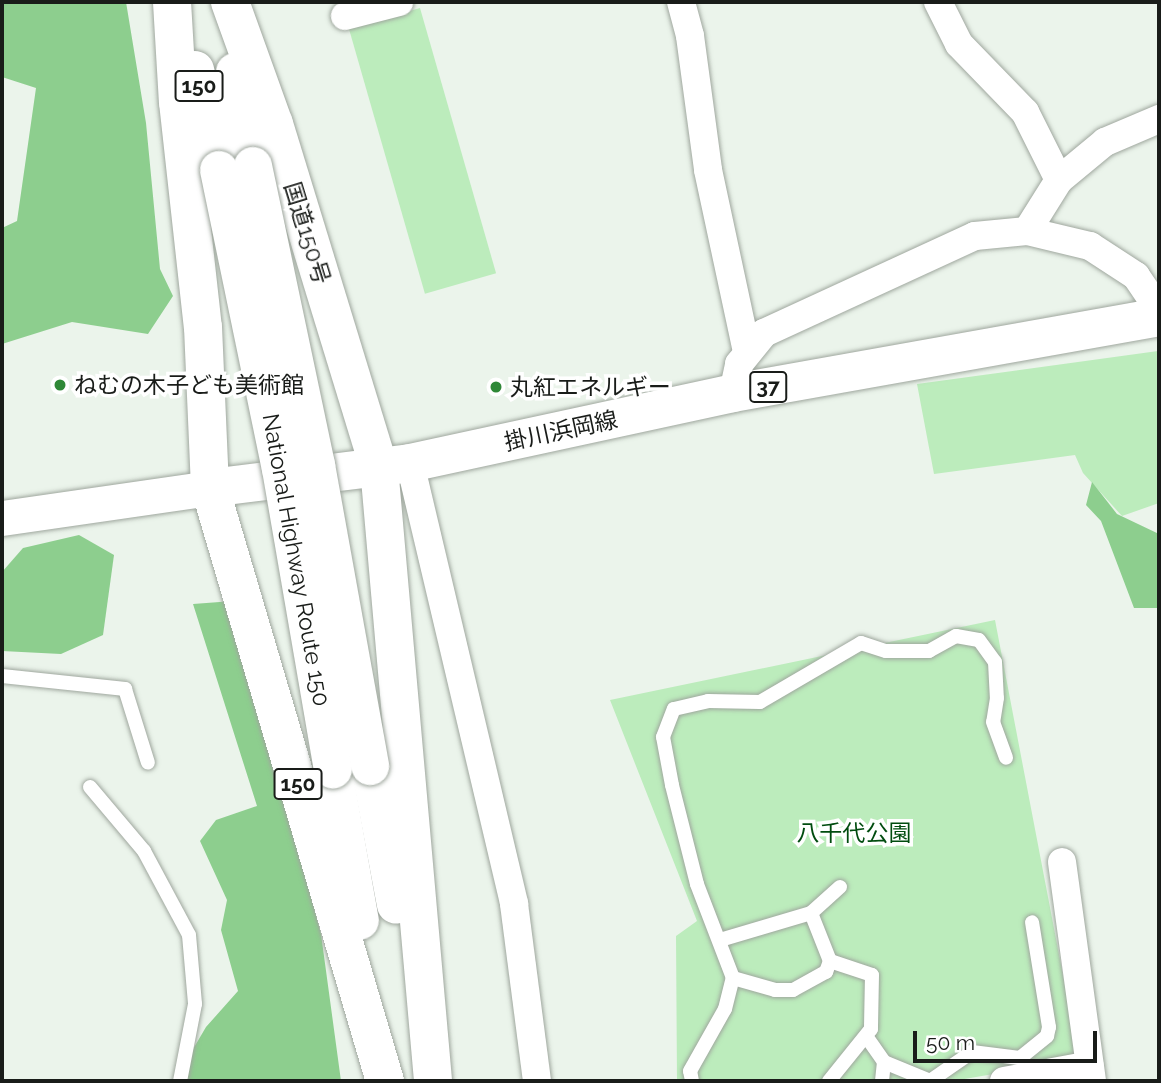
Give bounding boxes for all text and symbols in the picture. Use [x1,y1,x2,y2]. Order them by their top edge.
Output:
road number: 150 [174,68,224,104]
street label: 国道150号 [278,179,336,287]
road number: 37 [749,370,787,404]
place label: ねむの木子ども美術館 [74,371,304,399]
place label: 丸紅エネルギー [510,373,671,401]
marker: ねむの木子ども美術館 [52,377,68,393]
marker: 丸紅エネルギー [488,379,504,395]
street label: 掛川浜岡線 [502,406,620,456]
street label: National Highway Route 150 [257,411,335,709]
road number: 150 [274,766,322,802]
park label: 八千代公園 [797,819,911,847]
scale bar [916,1016,1100,1060]
text: 50 m [926,1030,975,1055]

